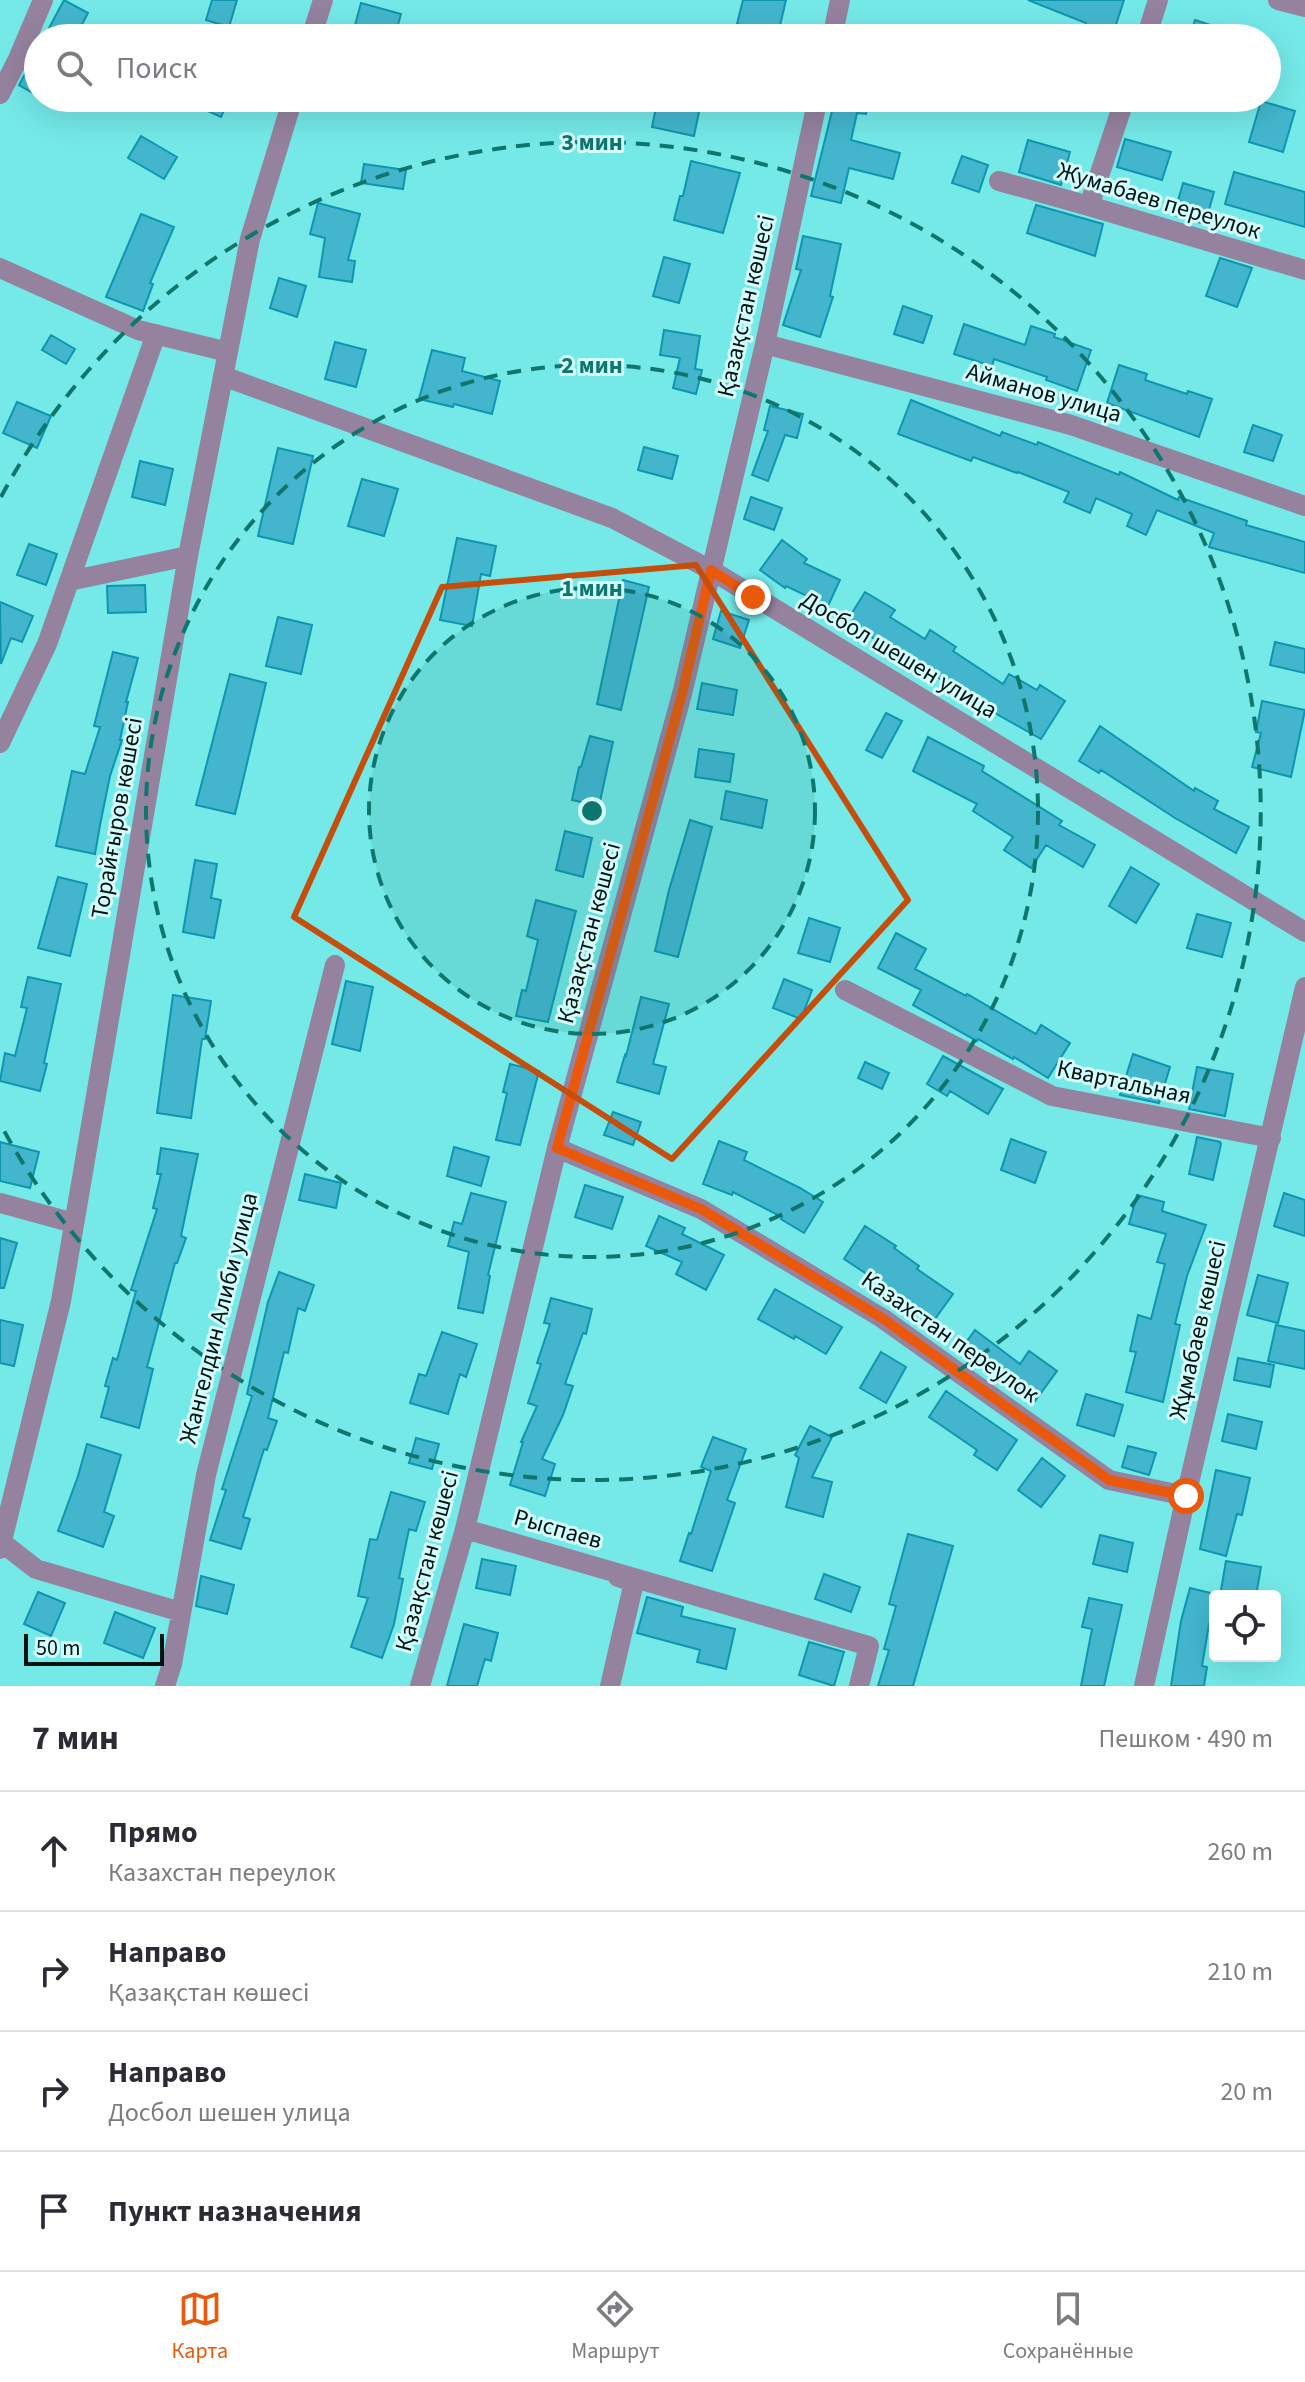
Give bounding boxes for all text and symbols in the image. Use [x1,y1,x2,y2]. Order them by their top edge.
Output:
search box [24,24,1281,112]
icon: search [52,46,96,90]
text: Поиск [116,47,197,90]
text: 3 мин [561,125,623,160]
street label: Жумабаев переулок [1053,153,1265,249]
street label: Қазақстан көшесі [708,212,784,400]
text: 2 мин [561,348,623,383]
street label: Айманов улица [962,354,1126,432]
text: 1 мин [561,571,623,606]
route end [735,579,771,615]
street label: Досбол шешен улица [794,582,1004,728]
street label: Торайғыров көшесі [82,715,152,921]
centre of rings [578,797,606,825]
street label: Қазақстан көшесі [548,839,630,1027]
street label: Квартальная [1054,1051,1194,1113]
street label: Жангелдин Алиби улица [171,1189,267,1447]
street label: Жұмабаев көшесі [1160,1237,1236,1423]
street label: Казахстан переулок [854,1262,1046,1412]
street label: Қазақстан көшесі [386,1467,468,1655]
route start [1168,1478,1204,1514]
street label: Рыспаев [510,1500,606,1558]
map controls [1209,1590,1281,1662]
button: locate [1209,1590,1281,1662]
scale bar [24,1630,164,1666]
text: 50 m [36,1632,81,1664]
text: 7 мин [32,1714,119,1763]
text: Пешком · 490 m [1098,1720,1273,1757]
text: Прямо [108,1811,198,1854]
icon: ahead [32,1829,76,1873]
text: 260 m [1207,1833,1273,1870]
text: Казахстан переулок [108,1854,336,1891]
text: Направо [108,1931,226,1974]
icon: right [32,1949,76,1993]
text: 210 m [1207,1953,1273,1990]
text: Қазақстан көшесі [108,1974,309,2011]
text: Направо [108,2051,226,2094]
icon: right [32,2069,76,2113]
text: 20 m [1220,2073,1273,2110]
text: Досбол шешен улица [108,2094,351,2131]
icon: arrive [32,2189,76,2233]
text: Пункт назначения [108,2190,362,2233]
tab: Карта [172,2287,228,2367]
tab: Маршрут [571,2287,660,2367]
tab: Сохранённые [1003,2287,1133,2367]

